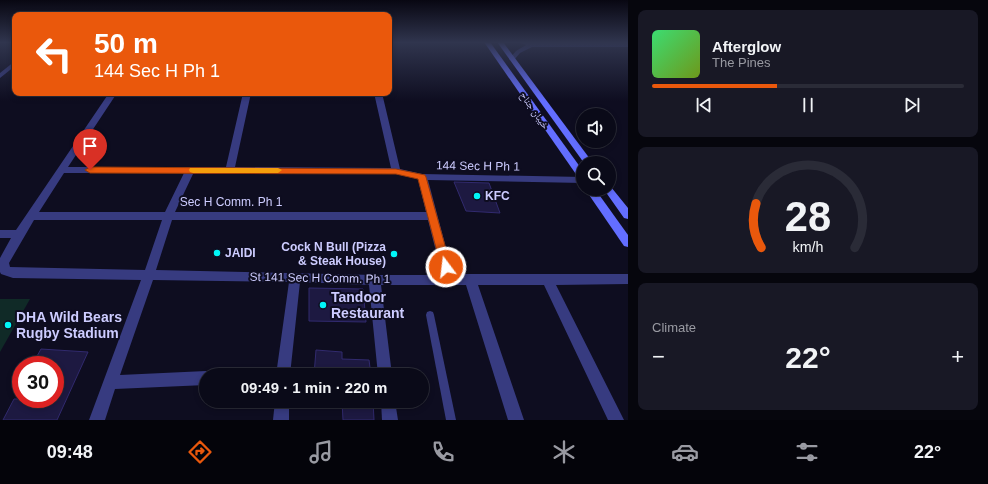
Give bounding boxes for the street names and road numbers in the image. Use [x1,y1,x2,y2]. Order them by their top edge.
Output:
street label: خیبان جناح [517,90,552,132]
street label: 144 Sec H Ph 1 [436,158,520,174]
street label: Sec H Comm. Ph 1 [180,195,283,209]
street label: St 141 Sec H Comm. Ph 1 [250,270,391,286]

